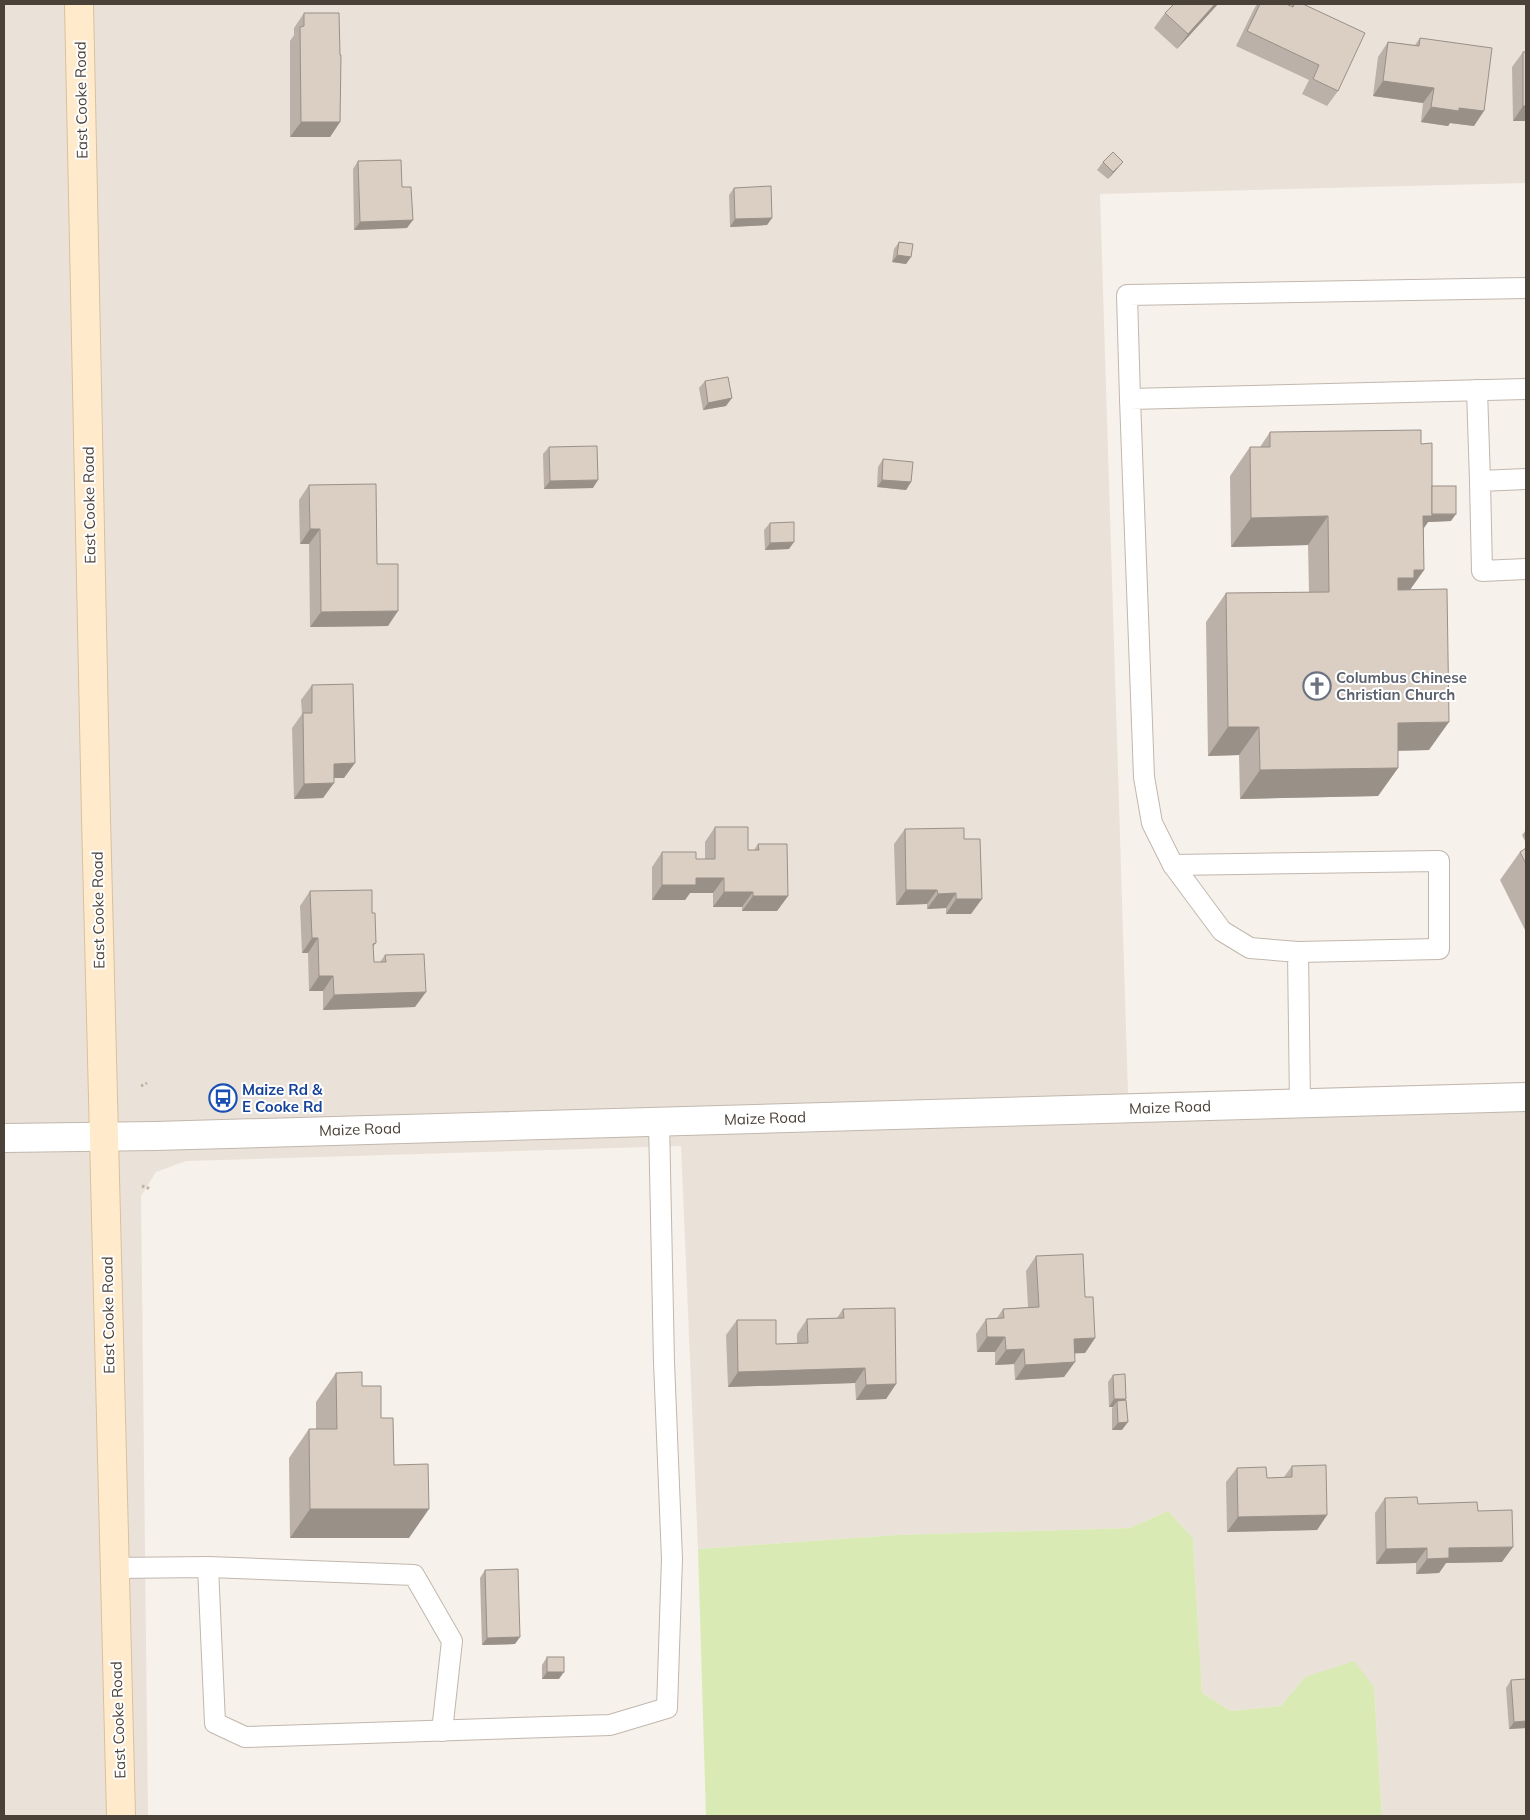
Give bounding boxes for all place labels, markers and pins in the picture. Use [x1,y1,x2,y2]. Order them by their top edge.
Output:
place label: Columbus Chinese Christian Church [1336,668,1467,704]
church icon: Columbus Chinese Christian Church [1302,671,1332,701]
place label: Maize Rd & E Cooke Rd [242,1080,323,1116]
bus stop icon: Maize Rd & E Cooke Rd [208,1083,238,1113]

